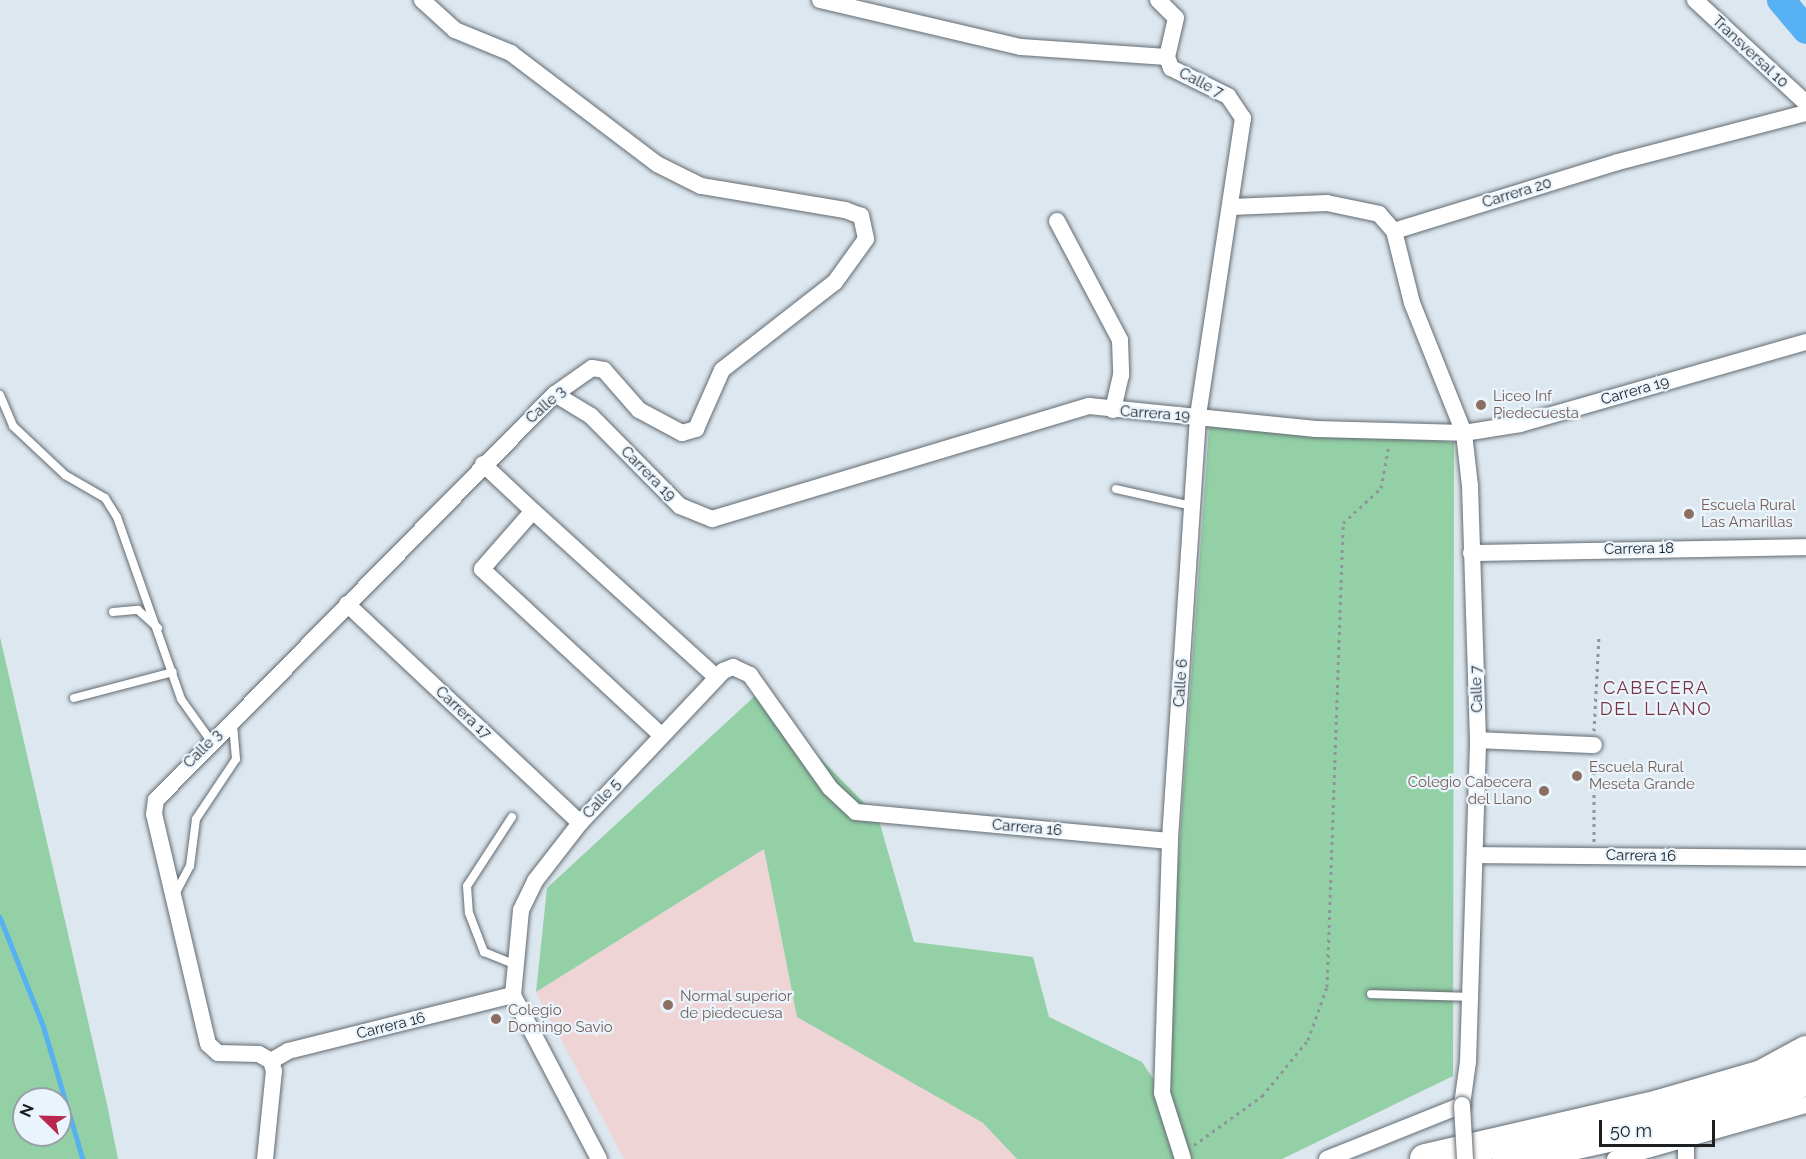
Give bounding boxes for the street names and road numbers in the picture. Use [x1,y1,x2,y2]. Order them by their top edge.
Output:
street label: Transversal 10 [1708,12,1792,92]
street label: Calle 7 [1176,64,1226,102]
street label: Carrera 20 [1480,174,1554,212]
street label: Carrera 19 [1599,373,1671,409]
street label: Calle 3 [522,382,570,428]
street label: Carrera 19 [1119,403,1191,425]
street label: Carrera 19 [617,443,679,505]
street label: Carrera 18 [1604,539,1674,559]
street label: Calle 6 [1170,658,1192,708]
street label: Calle 7 [1467,665,1487,713]
street label: Carrera 17 [432,683,494,743]
street label: Calle 3 [180,726,226,772]
street label: Calle 5 [579,776,625,822]
street label: Carrera 16 [991,816,1063,840]
street label: Carrera 16 [1606,846,1676,866]
street label: Carrera 16 [355,1009,427,1043]

